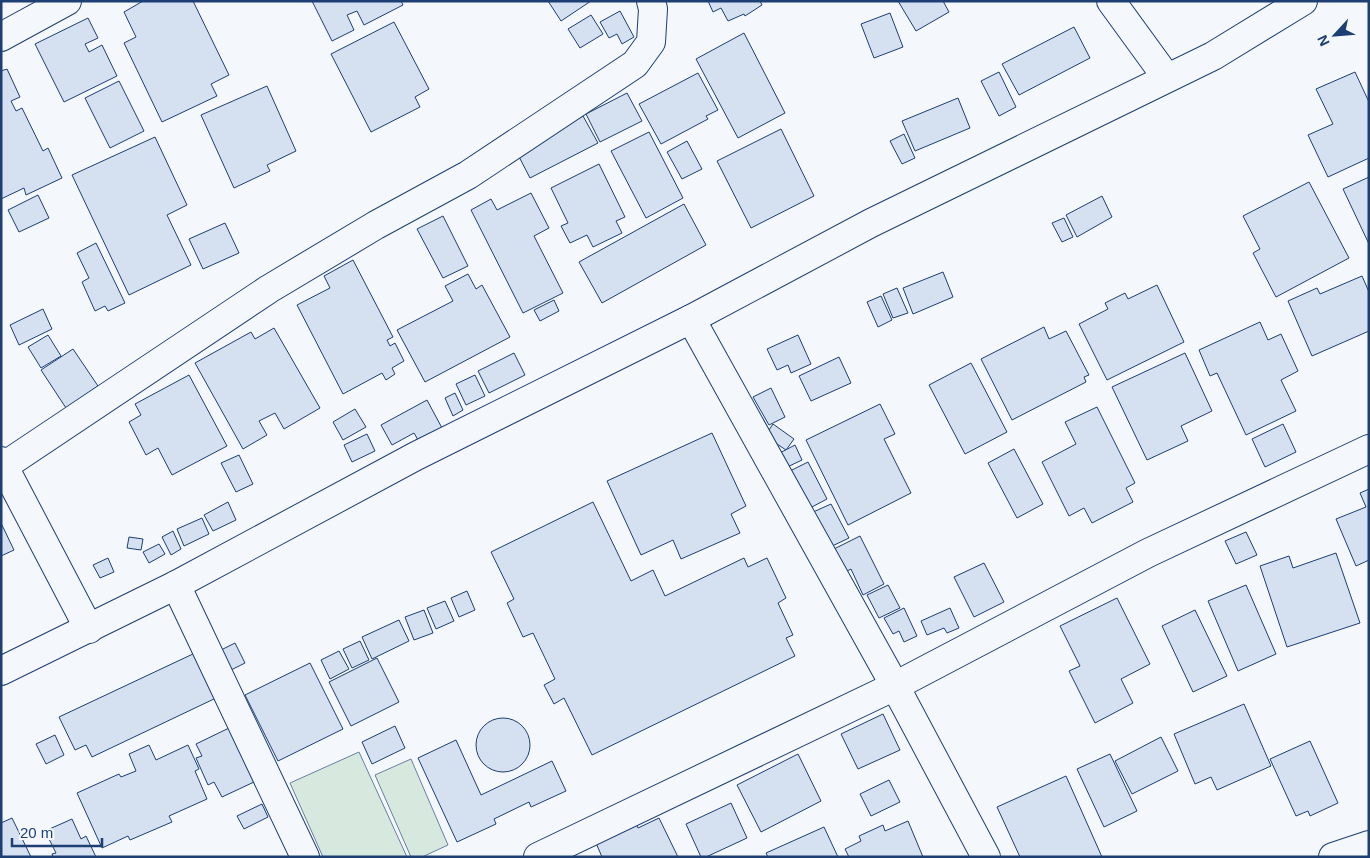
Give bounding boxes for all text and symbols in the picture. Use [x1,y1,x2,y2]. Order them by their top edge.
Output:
north arrow [1310,10,1360,60]
text: N [1314,33,1333,49]
scale bar [12,816,102,848]
text: 20 m [20,824,53,841]

